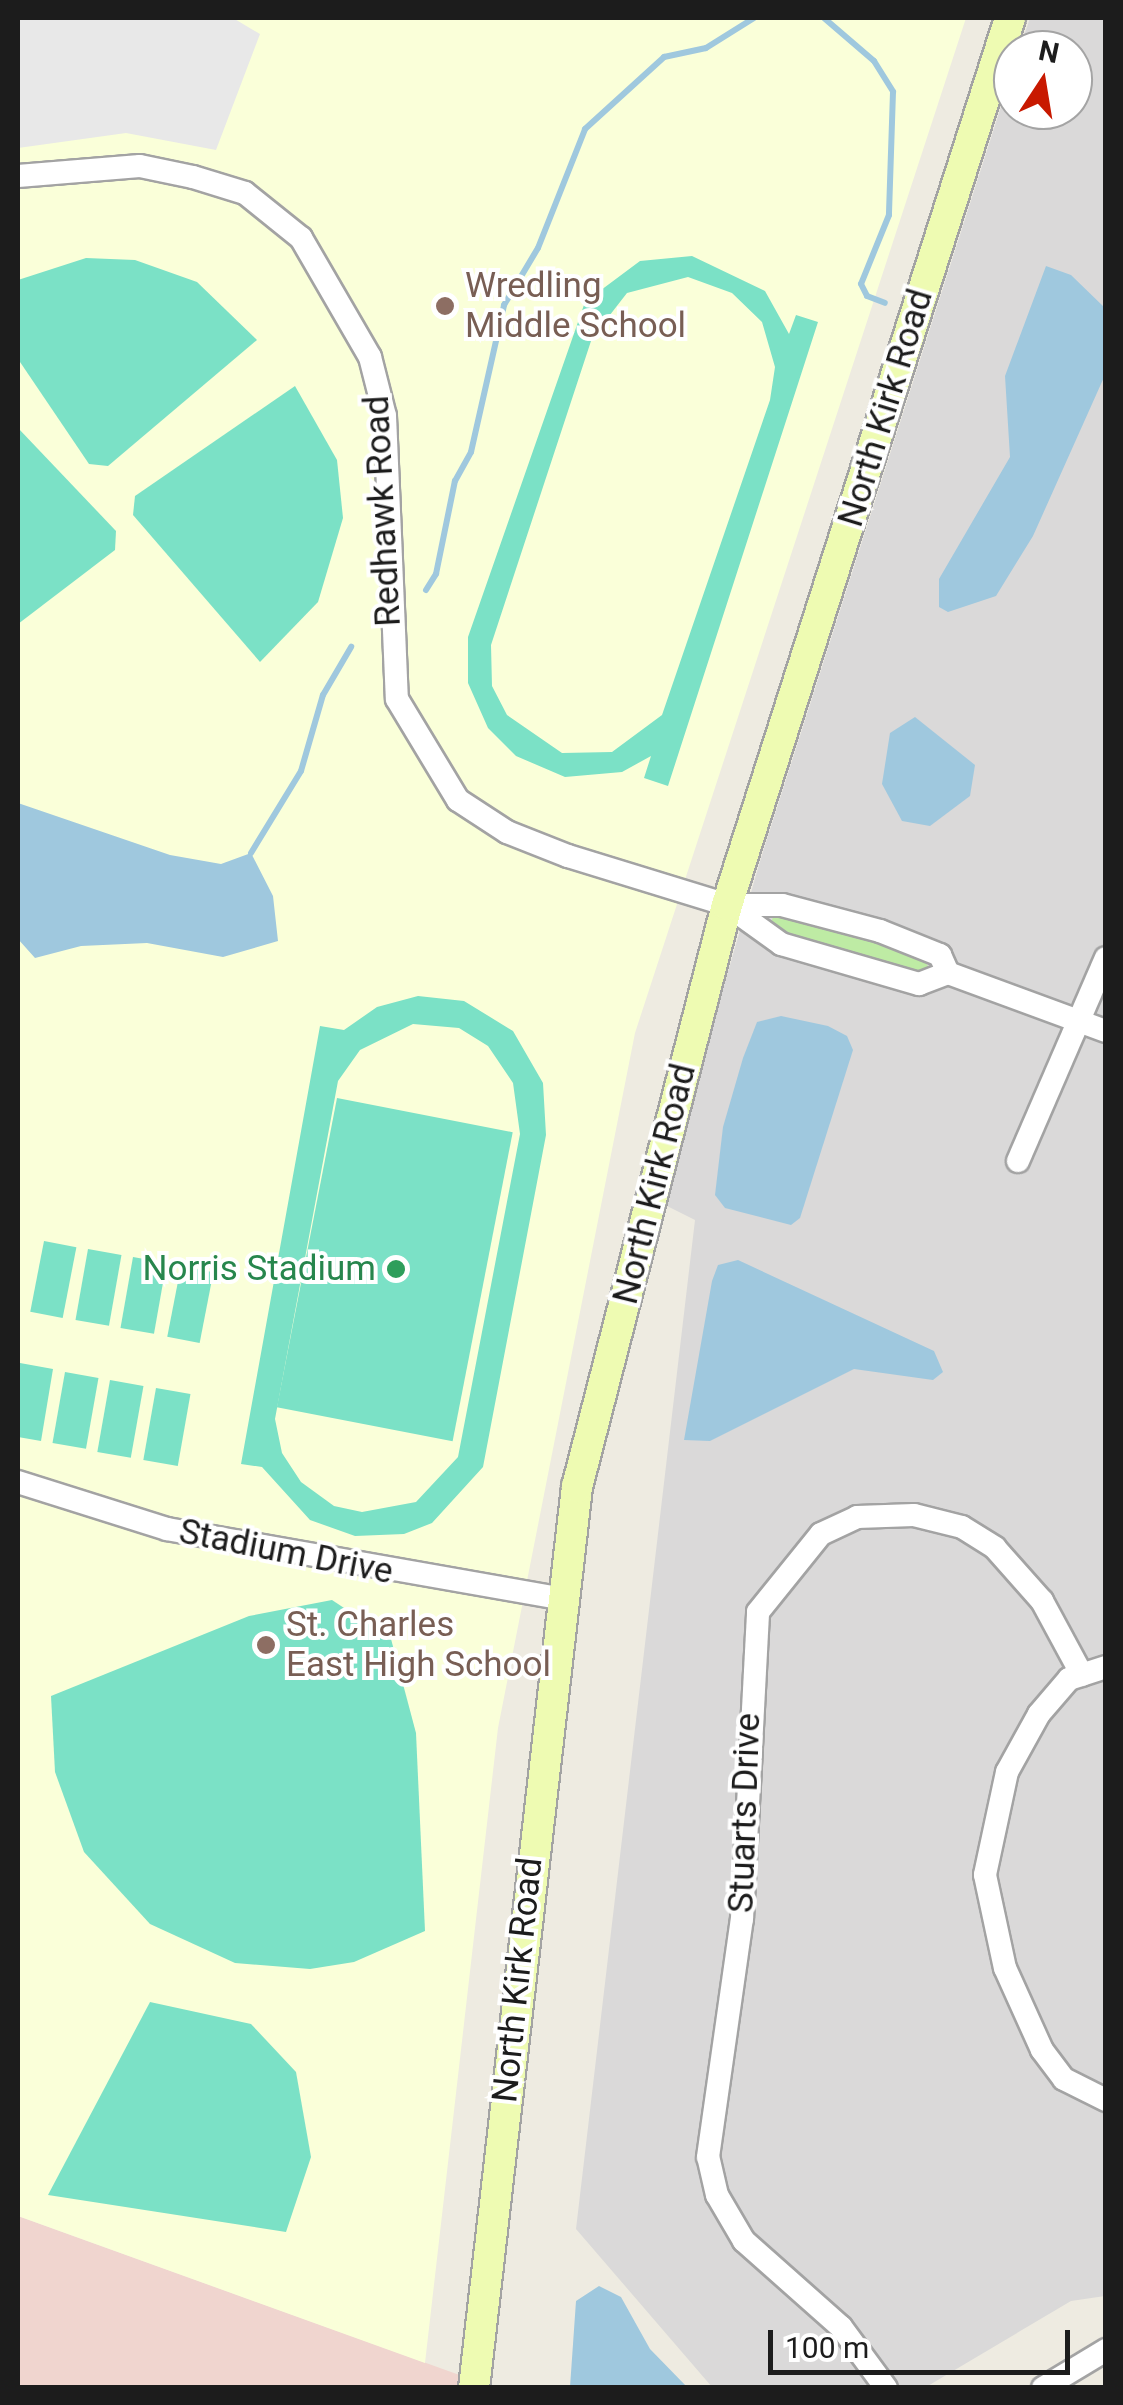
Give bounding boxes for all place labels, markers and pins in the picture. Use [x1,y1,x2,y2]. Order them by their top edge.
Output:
place label: Wredling Middle School [465,265,686,347]
marker: Wredling Middle School [434,295,456,317]
place label: Norris Stadium [143,1248,376,1290]
marker: Norris Stadium [385,1258,407,1280]
place label: St. Charles East High School [286,1604,551,1686]
marker: St. Charles East High School [255,1634,277,1656]

